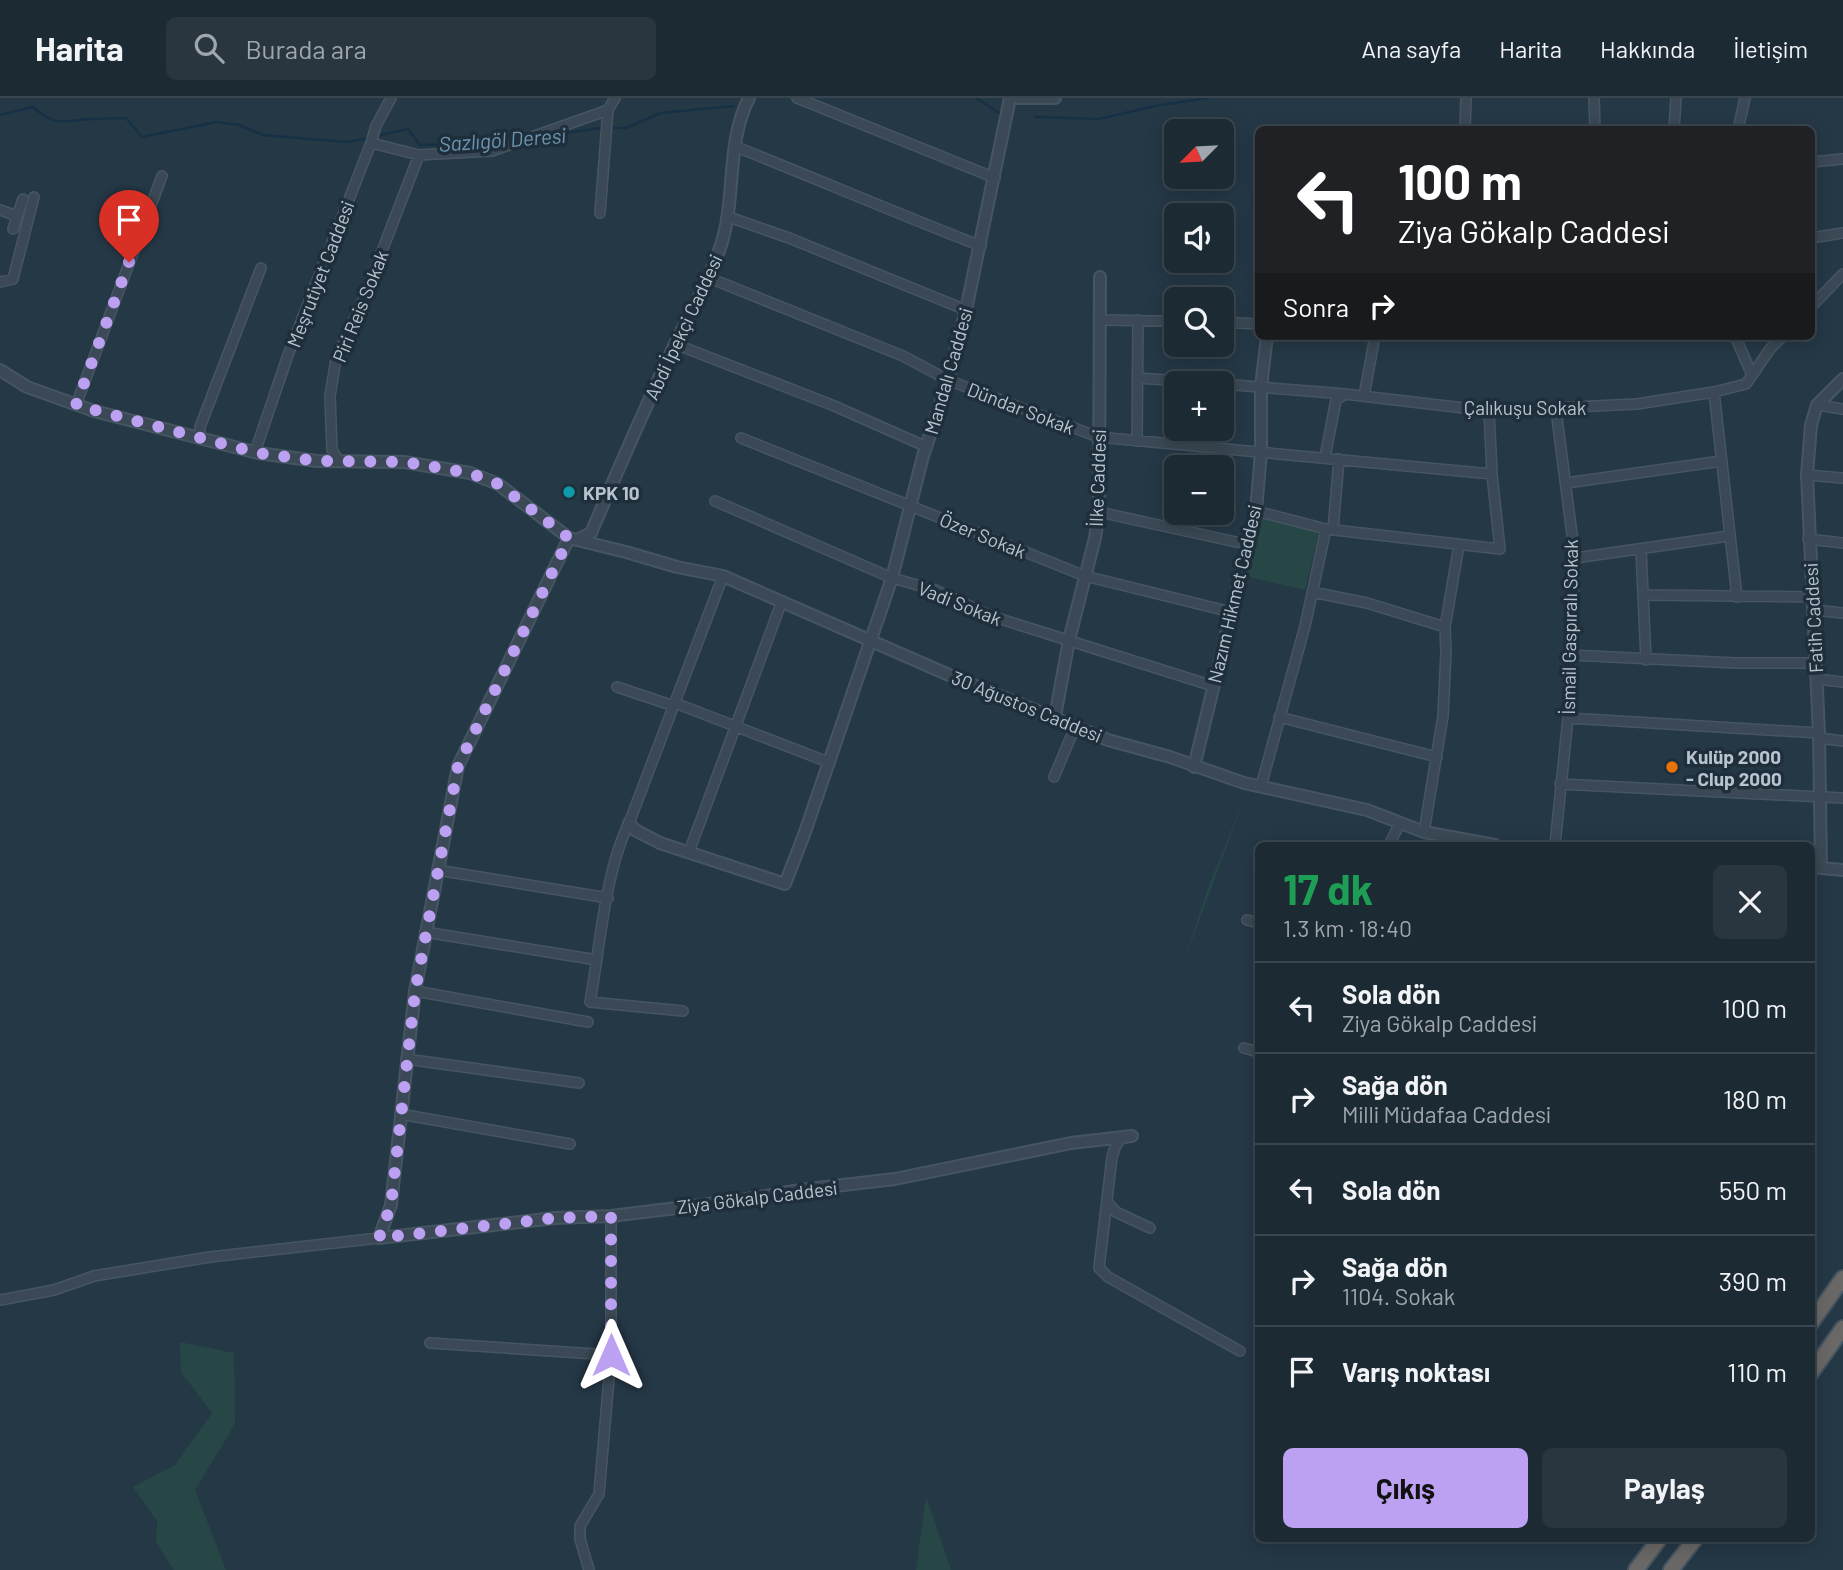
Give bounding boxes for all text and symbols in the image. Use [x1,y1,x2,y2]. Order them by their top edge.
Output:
search box [166,17,656,80]
text: Harita [35,28,124,68]
icon: search [190,29,228,67]
text: Burada ara [246,33,367,64]
text: Ana sayfa [1362,34,1461,63]
text: Harita [1499,34,1562,63]
text: Hakkında [1600,34,1695,63]
text: İletişim [1733,34,1808,63]
north arrow [1164,119,1234,189]
map controls [1164,119,1234,525]
water label: Sazlıgöl Deresi [438,122,567,156]
text: 100 m [1398,151,1522,210]
icon: left [1283,154,1374,245]
pin [99,190,159,262]
street label: Meşrutiyet Caddesi [282,198,358,350]
icon: arrive [110,201,148,239]
button: sound [1164,203,1234,273]
text: Ziya Gökalp Caddesi [1398,211,1669,249]
street label: Piri Reis Sokak [327,247,393,365]
street label: Abdi İpekçi Caddesi [639,251,727,403]
button: search [1164,287,1234,357]
icon: right [1363,287,1401,325]
text: Sonra [1283,291,1349,322]
street label: Mandalı Caddesi [919,305,977,437]
button: + [1164,371,1234,441]
street label: Dündar Sokak [964,377,1078,439]
street label: Çalıkuşu Sokak [1464,396,1586,419]
street label: İlke Caddesi [1084,429,1110,527]
button: − [1164,455,1234,525]
place label: KPK 10 [583,481,640,504]
marker: KPK 10 [561,484,577,500]
street label: Nazım Hikmet Caddesi [1202,503,1266,685]
street label: Özer Sokak [936,507,1030,563]
street label: İsmail Gaspıralı Sokak [1556,539,1582,715]
street label: Fatih Caddesi [1799,563,1827,673]
street label: Vadi Sokak [915,576,1005,630]
street label: 30 Ağustos Caddesi [949,665,1105,747]
place label: Kulüp 2000 - Clup 2000 [1686,745,1782,790]
marker: Kulüp 2000 - Clup 2000 [1664,759,1680,775]
text: 17 dk [1283,863,1373,913]
button: close [1713,865,1787,939]
text: 1.3 km · 18:40 [1283,914,1412,942]
text: Sola dön [1342,978,1440,1009]
icon: left [1283,989,1321,1027]
text: 100 m [1722,992,1787,1023]
text: Ziya Gökalp Caddesi [1342,1009,1537,1037]
text: Sağa dön [1342,1069,1448,1100]
icon: right [1283,1080,1321,1118]
text: 180 m [1723,1083,1787,1114]
text: Milli Müdafaa Caddesi [1342,1100,1551,1128]
icon: left [1283,1171,1321,1209]
text: Sola dön [1342,1174,1440,1205]
text: 550 m [1719,1174,1787,1205]
street label: Ziya Gökalp Caddesi [676,1176,838,1218]
text: Sağa dön [1342,1251,1448,1282]
icon: right [1283,1262,1321,1300]
text: 390 m [1719,1265,1787,1296]
text: 1104. Sokak [1342,1282,1455,1310]
position arrow [574,1318,648,1392]
icon: arrive [1283,1353,1321,1391]
text: Varış noktası [1342,1356,1490,1387]
text: 110 m [1727,1356,1787,1387]
button: Çıkış [1283,1448,1528,1528]
button: Paylaş [1542,1448,1787,1528]

